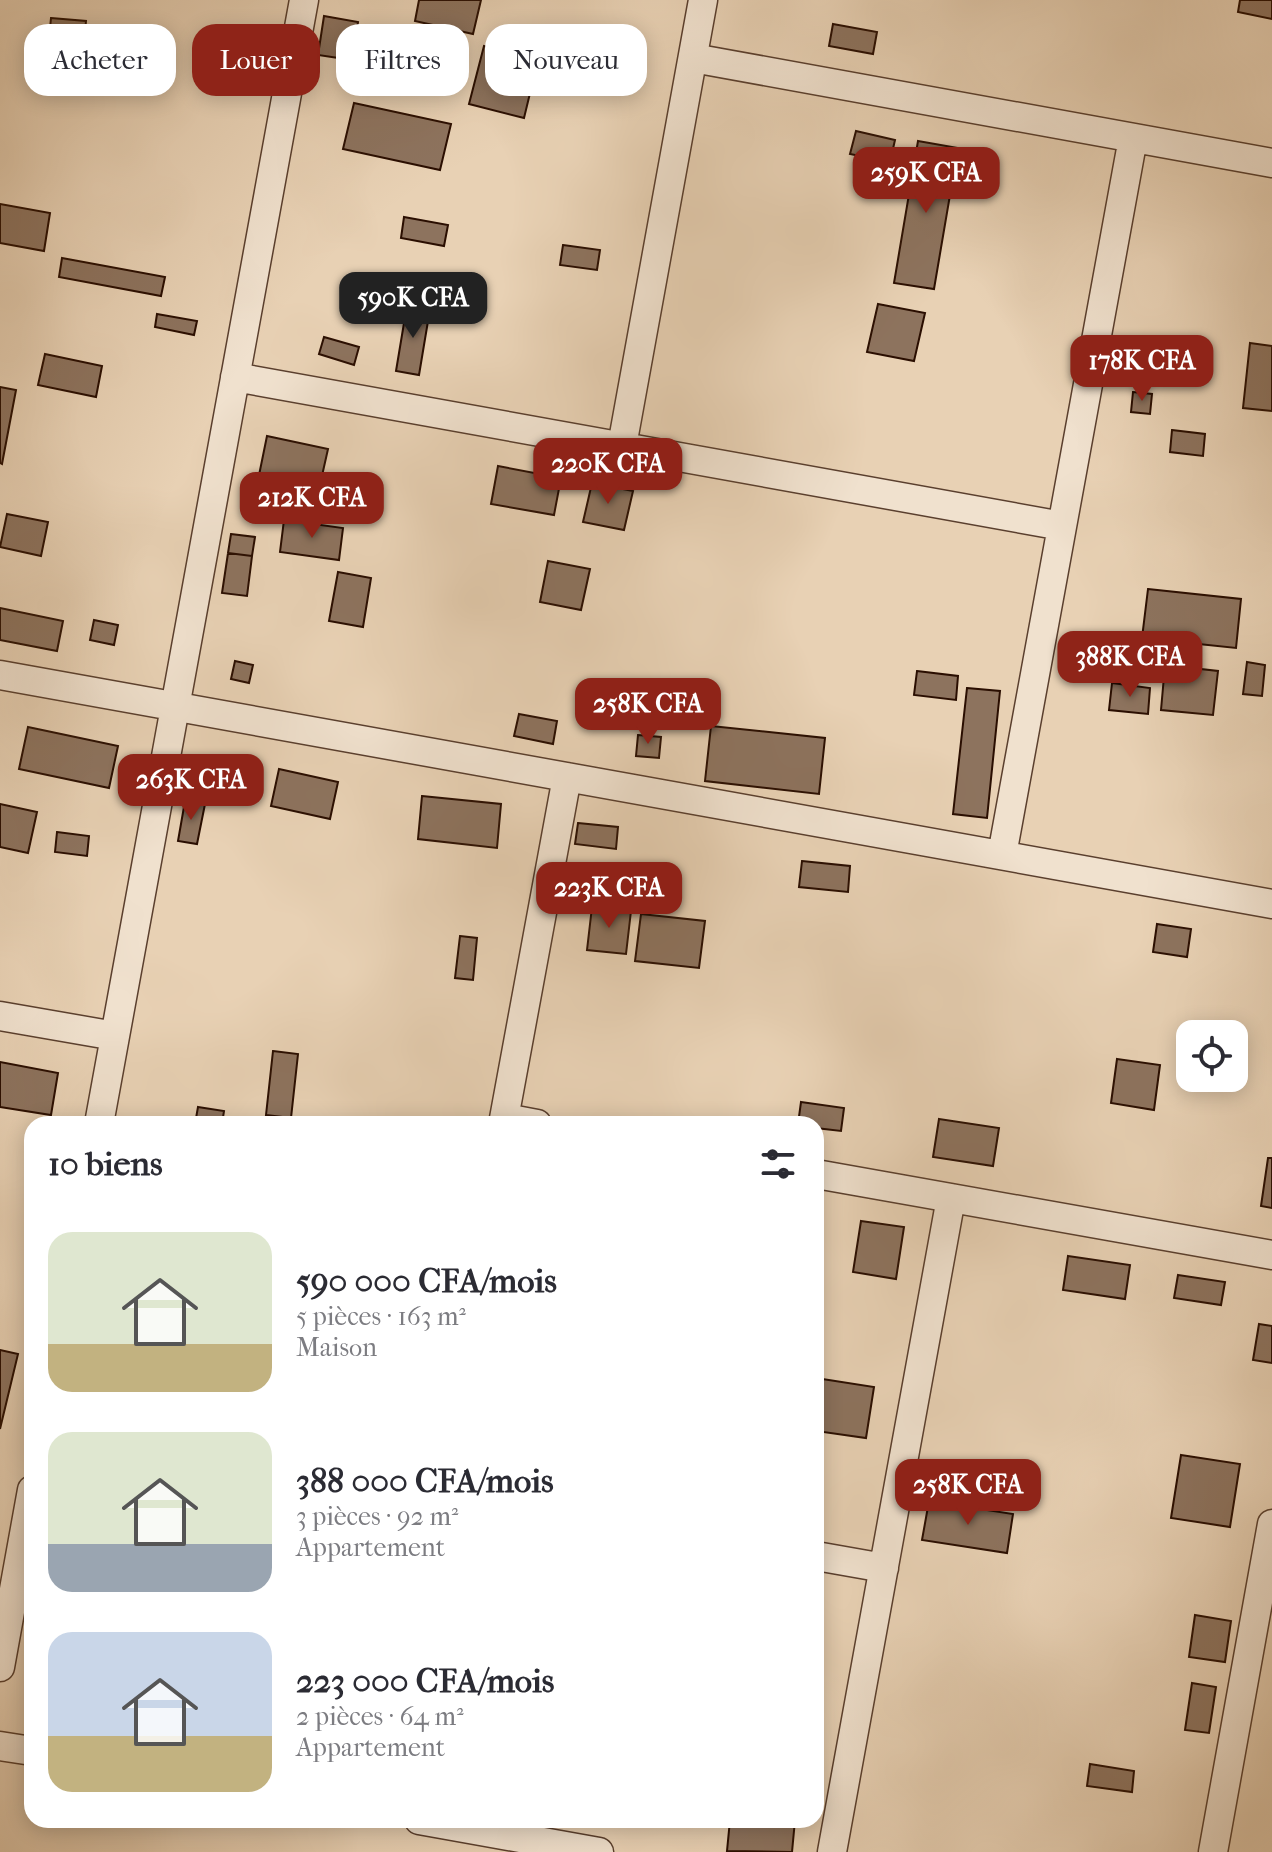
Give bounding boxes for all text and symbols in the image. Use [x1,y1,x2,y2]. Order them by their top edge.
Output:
chip: Acheter [24,24,176,96]
chip: Louer [192,24,320,96]
chip: Filtres [336,24,469,96]
chip: Nouveau [485,24,647,96]
pin: 259K CFA [843,147,1009,215]
text: 259K CFA [871,157,981,188]
pin: 590K CFA [330,272,496,340]
text: 590K CFA [357,282,469,313]
pin: 178K CFA [1059,335,1225,403]
text: 178K CFA [1088,345,1196,376]
pin: 220K CFA [525,438,691,506]
text: 220K CFA [551,448,665,479]
pin: 212K CFA [229,472,395,540]
text: 212K CFA [258,482,366,513]
pin: 388K CFA [1047,631,1213,699]
text: 388K CFA [1075,641,1185,672]
pin: 258K CFA [565,678,731,746]
text: 258K CFA [593,688,703,719]
pin: 263K CFA [108,754,274,822]
text: 263K CFA [136,764,246,795]
pin: 223K CFA [526,862,692,930]
text: 223K CFA [554,872,664,903]
map controls [1176,1020,1248,1092]
button: locate [1176,1020,1248,1092]
icon: filters [756,1142,800,1186]
text: 10 biens [48,1144,162,1184]
text: 590 000 CFA/mois [296,1261,557,1301]
icon: home [112,1264,208,1360]
text: 5 pièces · 163 m² [296,1301,466,1332]
text: Maison [296,1332,377,1363]
pin: 258K CFA [885,1459,1051,1527]
text: 388 000 CFA/mois [296,1461,554,1501]
icon: home [112,1464,208,1560]
text: 258K CFA [913,1469,1023,1500]
text: 3 pièces · 92 m² [296,1501,458,1532]
text: Appartement [296,1532,445,1563]
text: 223 000 CFA/mois [296,1661,554,1701]
icon: home [112,1664,208,1760]
text: 2 pièces · 64 m² [296,1701,463,1732]
text: Appartement [296,1732,445,1763]

